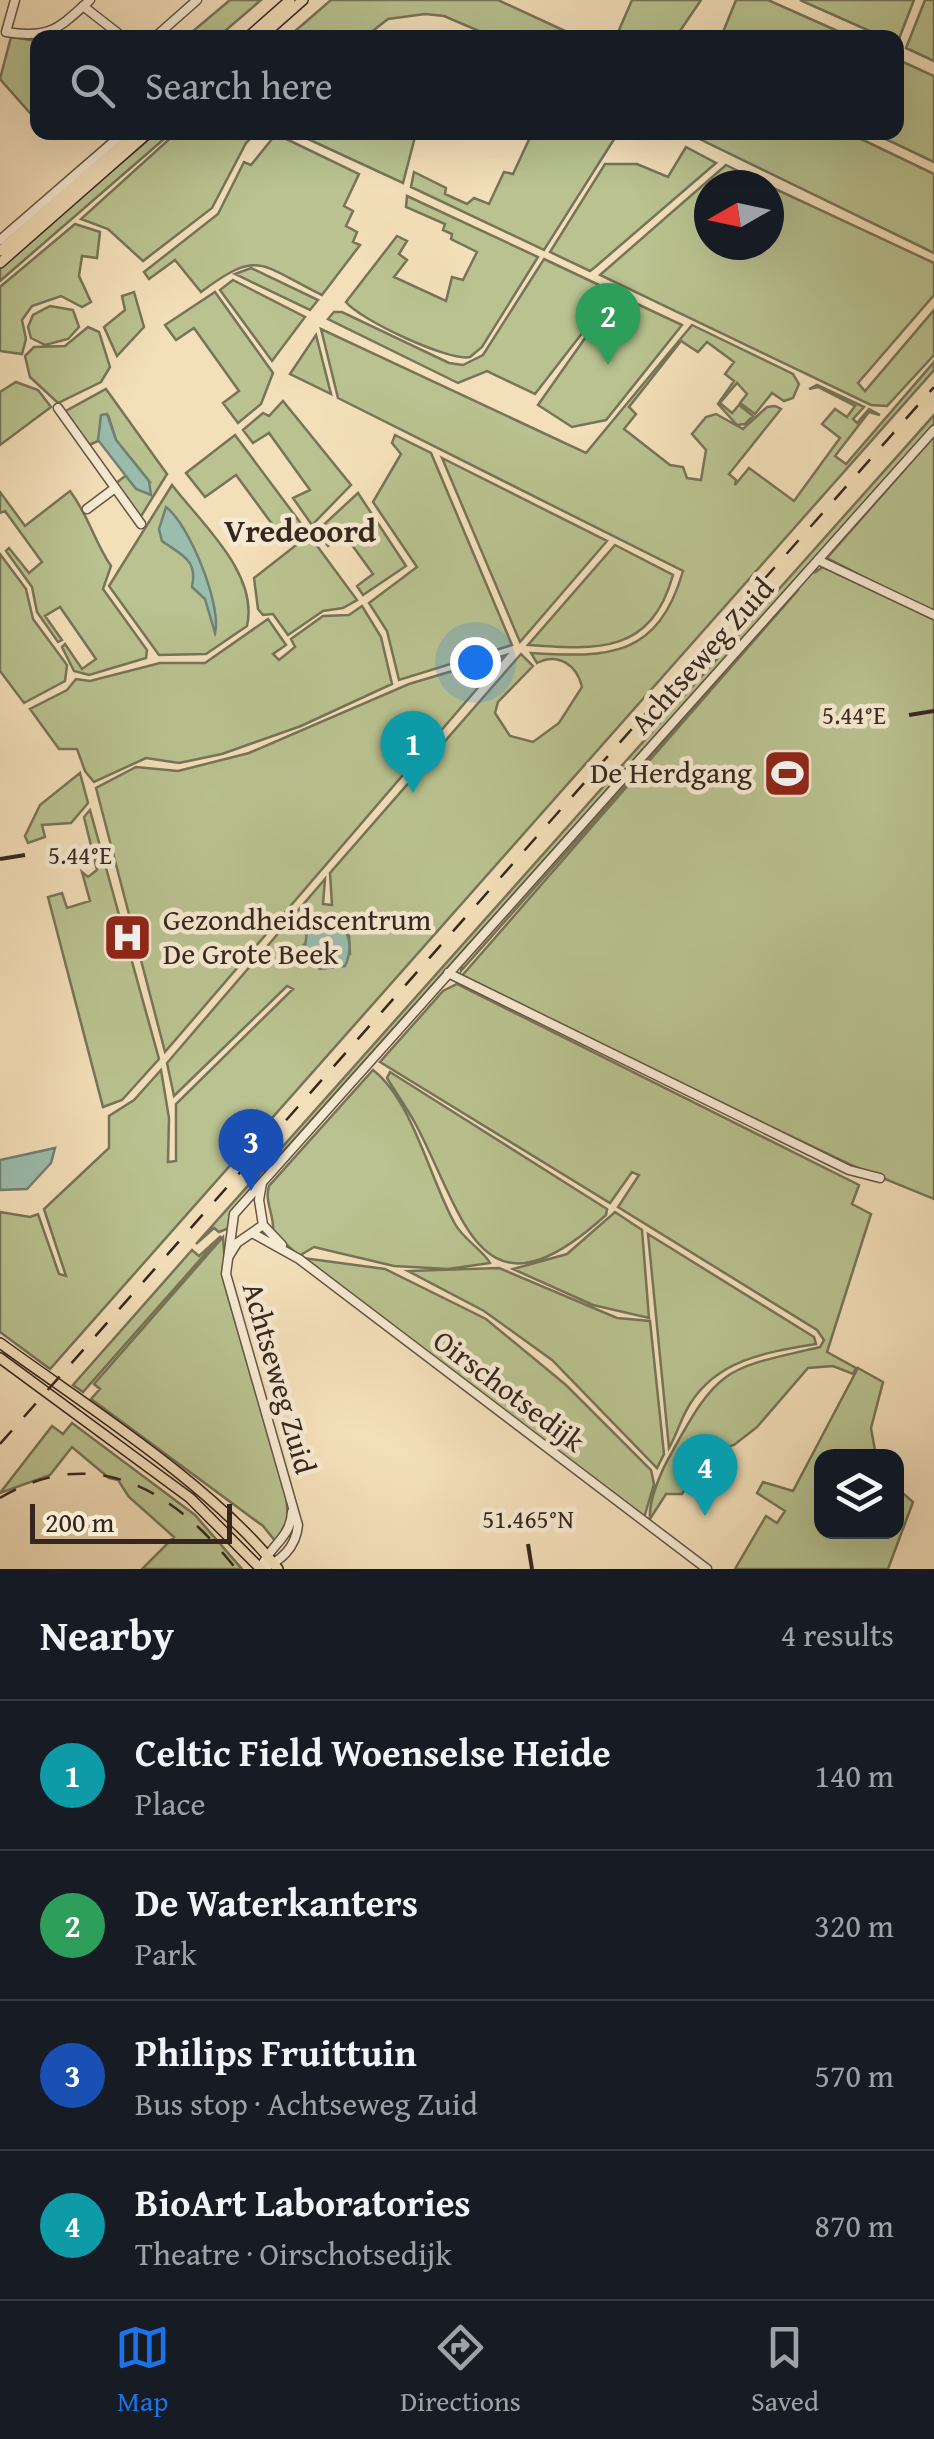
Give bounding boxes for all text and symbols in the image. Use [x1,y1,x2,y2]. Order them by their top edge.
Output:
search box [30,30,904,140]
text: Search here [145,57,333,113]
icon: search [65,58,120,113]
north arrow [694,170,784,260]
pin: 2 [576,282,640,365]
district label: Vredeoord [224,507,377,554]
street label: Achtseweg Zuid [619,567,784,743]
your location [450,637,501,688]
text: 5.44°E [822,697,886,733]
pin: 1 [380,710,446,793]
sports icon: De Herdgang [761,747,813,799]
place label: De Herdgang [590,750,752,794]
text: 5.44°E [48,837,112,873]
place label: Gezondheidscentrum De Grote Beek [163,897,432,975]
hospital icon: Gezondheidscentrum De Grote Beek [102,911,154,963]
pin: 3 [218,1108,284,1191]
street label: Achtseweg Zuid [232,1277,328,1479]
street label: Oirschotsedijk [424,1318,595,1462]
pin: 4 [672,1434,738,1516]
map controls [814,1449,904,1539]
button: layers [814,1449,904,1539]
scale bar [30,1499,232,1544]
text: 200 m [45,1501,114,1542]
text: 51.465°N [482,1501,574,1537]
text: Nearby [40,1604,174,1665]
text: 4 results [781,1611,894,1658]
text: Celtic Field Woenselse Heide [135,1724,611,1780]
text: 1 [64,1752,81,1799]
text: 140 m [815,1752,894,1799]
text: Place [135,1780,206,1827]
text: De Waterkanters [135,1874,418,1930]
text: 2 [64,1902,81,1949]
text: 320 m [815,1902,894,1949]
text: Park [135,1930,197,1977]
text: Philips Fruittuin [135,2024,417,2080]
text: 3 [64,2052,81,2099]
text: 570 m [815,2052,894,2099]
text: Bus stop · Achtseweg Zuid [135,2080,478,2127]
text: BioArt Laboratories [135,2174,471,2230]
text: 4 [64,2202,81,2249]
text: 870 m [815,2202,894,2249]
text: Theatre · Oirschotsedijk [135,2230,452,2277]
tab: Map [115,2320,170,2421]
tab: Directions [400,2320,521,2421]
tab: Saved [751,2320,819,2421]

